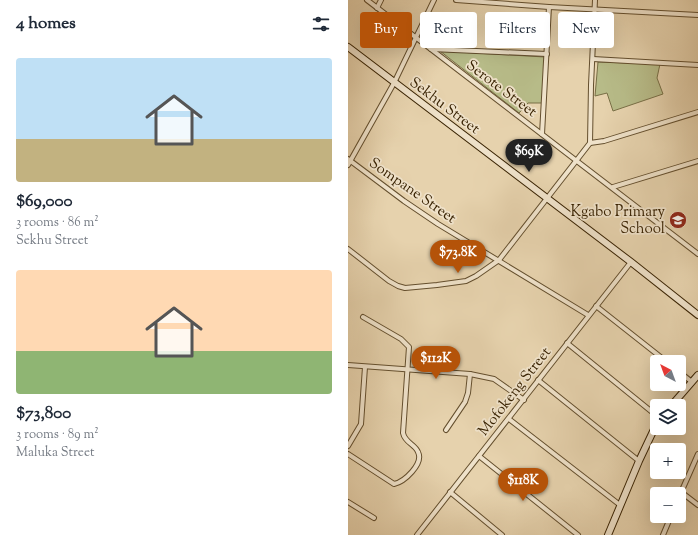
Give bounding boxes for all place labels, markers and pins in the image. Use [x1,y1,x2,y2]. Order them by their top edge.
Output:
pin: $69K [505,139,553,173]
place label: Kgabo Primary School [570,202,666,240]
school or university icon: Kgabo Primary School [668,210,688,230]
pin: $73.8K [425,240,491,274]
pin: $112K [408,346,464,380]
pin: $118K [495,468,551,502]

